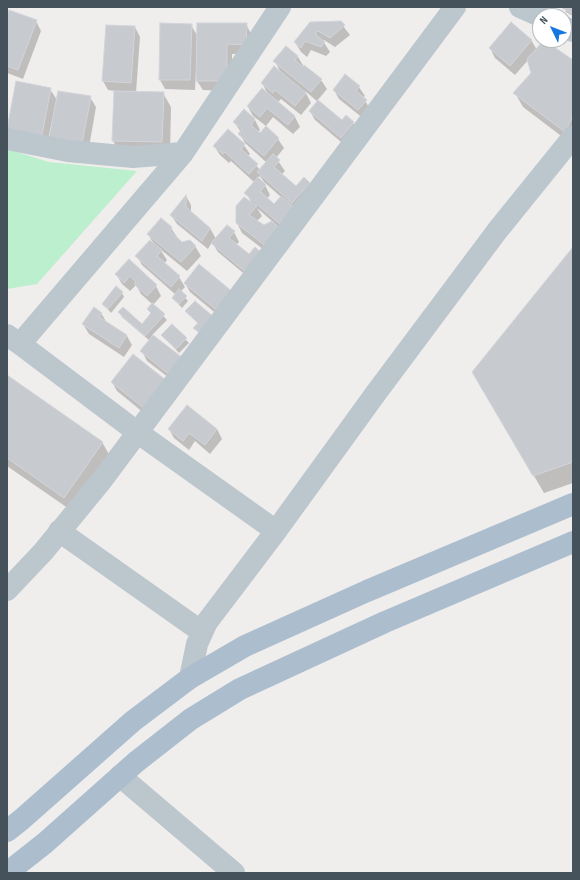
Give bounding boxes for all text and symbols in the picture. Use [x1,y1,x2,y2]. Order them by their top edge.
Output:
north arrow [532,8,572,48]
text: N [537,14,550,27]

